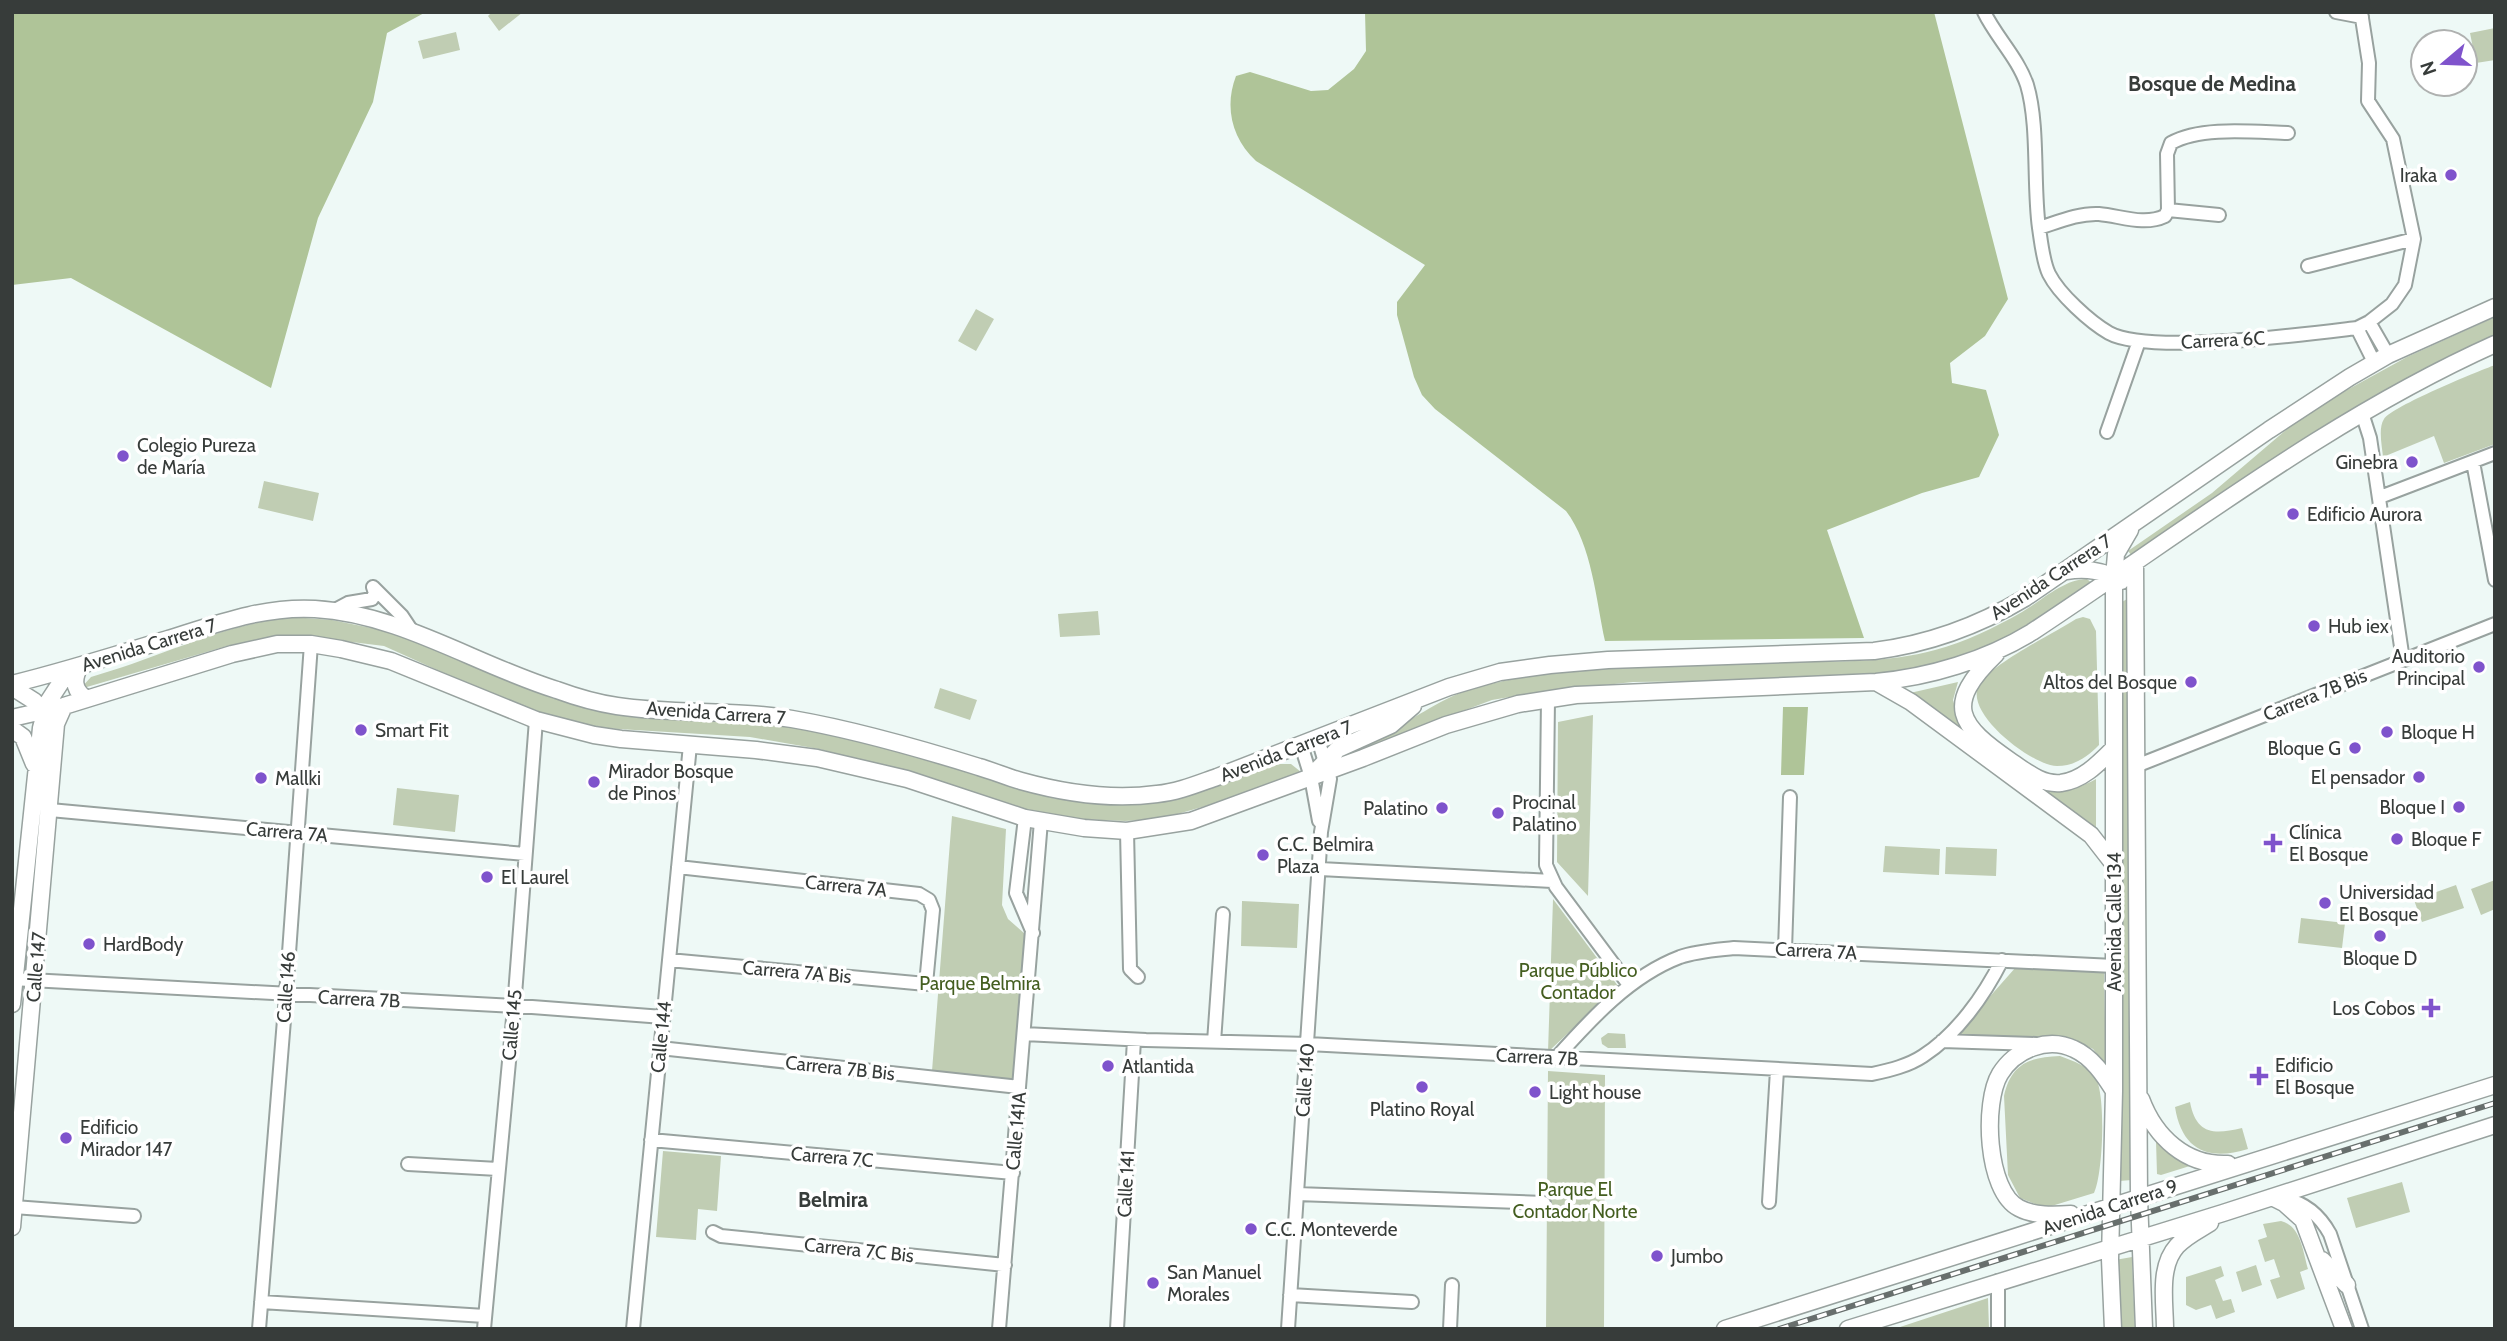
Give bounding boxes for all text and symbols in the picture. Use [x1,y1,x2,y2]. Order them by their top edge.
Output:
north arrow [2409,28,2479,98]
text: N [2415,58,2441,78]
district label: Bosque de Medina [2128,71,2296,96]
place label: Iraka [2400,164,2437,187]
marker: Iraka [2443,167,2459,183]
street label: Carrera 6C [2180,326,2266,354]
place label: Colegio Pureza de María [137,434,256,479]
marker: Colegio Pureza de María [115,448,131,464]
place label: Ginebra [2335,451,2398,474]
marker: Ginebra [2404,454,2420,470]
place label: Edificio Aurora [2307,503,2422,526]
marker: Edificio Aurora [2285,506,2301,522]
street label: Avenida Carrera 7 [1986,529,2116,625]
street label: Avenida Carrera 7 [79,613,220,676]
place label: Hub iex [2328,615,2389,638]
marker: Hub iex [2306,618,2322,634]
place label: Auditorio Principal [2392,645,2466,690]
marker: Auditorio Principal [2471,659,2487,675]
street label: Carrera 7B Bis [2260,664,2370,726]
place label: Altos del Bosque [2043,671,2177,694]
marker: Altos del Bosque [2183,674,2199,690]
street label: Avenida Carrera 7 [646,697,787,729]
street label: Avenida Carrera 7 [1217,715,1356,787]
place label: Smart Fit [375,719,449,742]
place label: Bloque H [2401,721,2475,744]
marker: Smart Fit [353,722,369,738]
marker: Bloque H [2379,724,2395,740]
place label: Bloque G [2268,737,2341,760]
marker: Bloque G [2347,740,2363,756]
place label: Mirador Bosque de Pinos [608,760,734,805]
place label: El pensador [2311,766,2405,789]
place label: Mallki [275,767,321,790]
marker: El pensador [2411,769,2427,785]
marker: Mallki [253,770,269,786]
marker: Mirador Bosque de Pinos [586,774,602,790]
place label: Procinal Palatino [1512,791,1577,836]
place label: Bloque I [2380,796,2445,819]
place label: Palatino [1363,797,1428,820]
marker: Bloque I [2451,799,2467,815]
marker: Palatino [1434,800,1450,816]
marker: Procinal Palatino [1490,805,1506,821]
street label: Carrera 7A [245,817,329,847]
place label: Clínica El Bosque [2289,821,2368,866]
place label: Bloque F [2411,828,2482,851]
marker: Bloque F [2389,831,2405,847]
place label: C.C. Belmira Plaza [1277,833,1374,878]
marker: Clínica El Bosque [2263,833,2283,853]
marker: C.C. Belmira Plaza [1255,847,1271,863]
street label: Avenida Calle 134 [2103,852,2126,992]
place label: El Laurel [501,866,569,889]
marker: El Laurel [479,869,495,885]
street label: Carrera 7A [804,870,888,902]
place label: Universidad El Bosque [2339,881,2434,926]
marker: Universidad El Bosque [2317,895,2333,911]
marker: Bloque D [2372,928,2388,944]
street label: Calle 147 [21,930,51,1003]
place label: HardBody [103,933,184,956]
marker: HardBody [81,936,97,952]
street label: Carrera 7A [1774,937,1858,965]
place label: Bloque D [2343,947,2417,970]
street label: Calle 146 [272,950,300,1024]
street label: Carrera 7A Bis [742,956,853,988]
park label: Parque Público Contador [1519,959,1637,1004]
park label: Parque Belmira [919,972,1041,995]
street label: Carrera 7B [317,985,401,1013]
street label: Calle 145 [497,989,527,1061]
place label: Los Cobos [2332,997,2415,1020]
marker: Los Cobos [2421,998,2441,1018]
street label: Calle 144 [646,1000,676,1074]
street label: Calle 140 [1291,1042,1319,1118]
street label: Carrera 7B [1495,1043,1579,1071]
street label: Carrera 7B Bis [784,1051,896,1085]
place label: Edificio El Bosque [2275,1054,2354,1099]
place label: Atlantida [1122,1055,1194,1078]
marker: Atlantida [1100,1058,1116,1074]
marker: Edificio El Bosque [2249,1066,2269,1086]
marker: Platino Royal [1414,1079,1430,1095]
place label: Light house [1549,1081,1641,1104]
marker: Light house [1527,1084,1543,1100]
street label: Calle 141A [1001,1090,1031,1171]
place label: Platino Royal [1370,1098,1475,1121]
place label: Edificio Mirador 147 [80,1116,173,1161]
marker: Edificio Mirador 147 [58,1130,74,1146]
street label: Carrera 7C [790,1142,874,1172]
street label: Calle 141 [1113,1150,1139,1218]
street label: Avenida Carrera 9 [2039,1174,2181,1240]
park label: Parque El Contador Norte [1513,1178,1638,1223]
district label: Belmira [798,1187,869,1212]
place label: C.C. Monteverde [1265,1218,1398,1241]
marker: C.C. Monteverde [1243,1221,1259,1237]
street label: Carrera 7C Bis [803,1233,915,1267]
place label: Jumbo [1670,1245,1723,1268]
marker: Jumbo [1649,1248,1665,1264]
place label: San Manuel Morales [1167,1261,1262,1306]
marker: San Manuel Morales [1145,1275,1161,1291]

